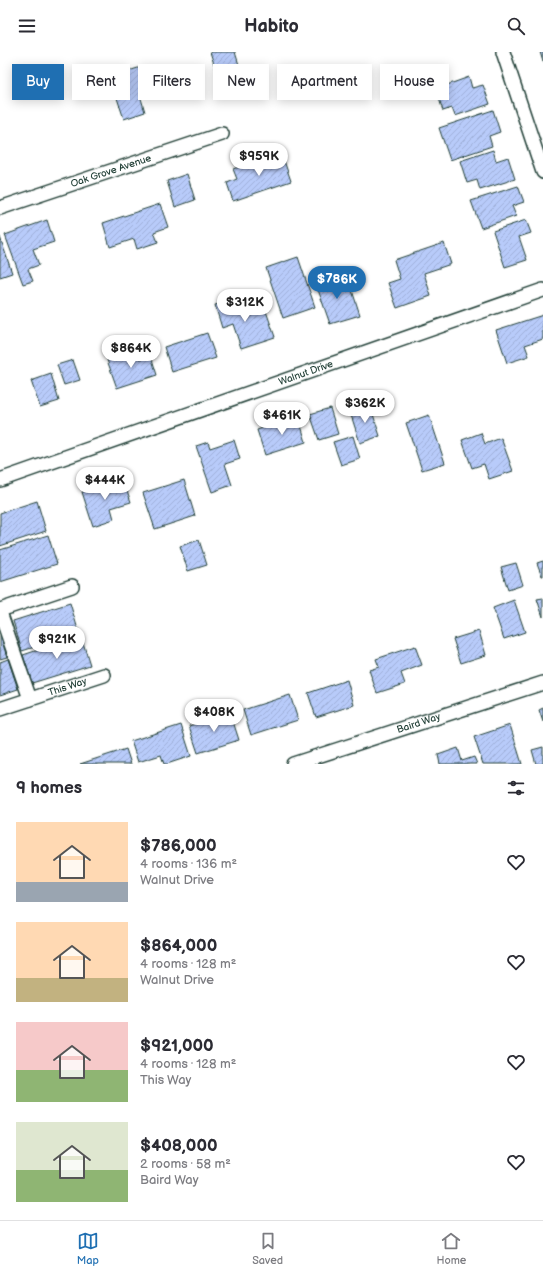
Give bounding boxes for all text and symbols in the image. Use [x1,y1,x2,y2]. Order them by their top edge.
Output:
icon: menu [16,15,38,37]
icon: search [505,15,527,37]
text: Habito [244,16,299,37]
chip: Buy [12,64,64,100]
chip: Rent [72,64,130,100]
chip: Filters [138,64,205,100]
chip: New [213,64,269,100]
chip: Apartment [277,64,372,100]
chip: House [380,64,449,100]
pin: $959K [231,143,287,177]
text: $959K [239,148,279,164]
street label: Oak Grove Avenue [69,152,153,190]
pin: $786K [309,266,365,300]
text: $786K [317,271,357,287]
pin: $312K [217,289,273,323]
text: $312K [226,294,264,310]
pin: $864K [103,335,159,369]
text: $864K [111,340,151,356]
street label: Walnut Drive [277,358,335,388]
pin: $362K [337,390,393,424]
text: $362K [345,395,385,411]
pin: $461K [254,402,310,436]
text: $461K [263,407,301,423]
pin: $444K [77,467,133,501]
text: $444K [85,472,125,488]
pin: $921K [29,626,85,660]
text: $921K [38,631,76,647]
street label: This Way [47,675,89,699]
pin: $408K [186,699,242,733]
text: $408K [194,704,234,720]
street label: Baird Way [395,711,442,736]
icon: filters [505,777,527,799]
text: 9 homes [16,778,82,798]
text: $786,000 [140,836,217,856]
icon: home [48,838,96,886]
icon: heart [505,851,527,873]
text: 4 rooms · 136 m² [140,856,237,872]
text: Walnut Drive [140,872,214,888]
text: $864,000 [140,936,217,956]
icon: home [48,938,96,986]
icon: heart [505,951,527,973]
text: 4 rooms · 128 m² [140,956,236,972]
text: Walnut Drive [140,972,214,988]
text: $921,000 [140,1036,214,1056]
icon: home [48,1038,96,1086]
icon: heart [505,1051,527,1073]
text: 4 rooms · 128 m² [140,1056,236,1072]
text: This Way [140,1072,191,1088]
text: $408,000 [140,1136,218,1156]
icon: home [48,1138,96,1186]
icon: heart [505,1151,527,1173]
text: 2 rooms · 58 m² [140,1156,231,1172]
text: Baird Way [140,1172,199,1188]
tab: Map [77,1230,99,1267]
tab: Saved [252,1230,283,1267]
tab: Home [436,1230,466,1267]

